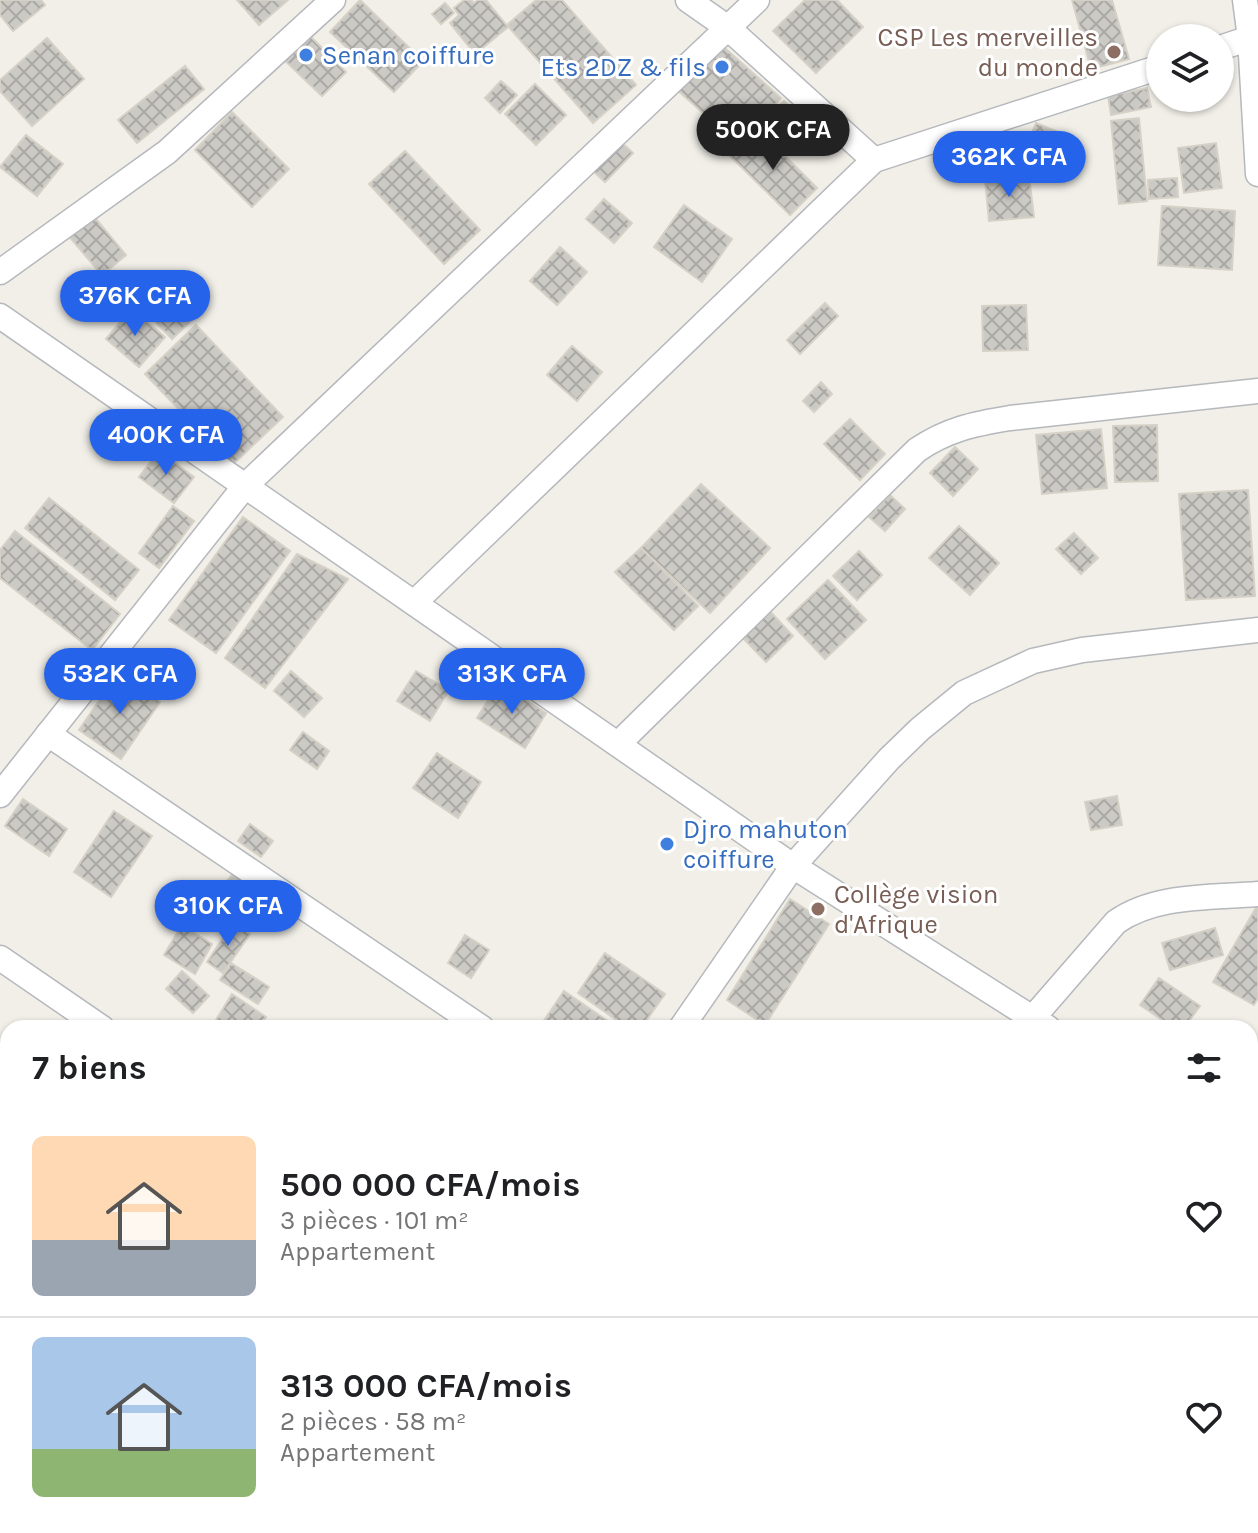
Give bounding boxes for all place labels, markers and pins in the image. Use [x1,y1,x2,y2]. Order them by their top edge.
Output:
place label: CSP Les merveilles du monde [878,22,1098,83]
place label: Senan coiffure [322,40,495,71]
marker: CSP Les merveilles du monde [1105,43,1123,61]
marker: Senan coiffure [297,46,315,64]
place label: Ets 2DZ & fils [540,52,706,83]
marker: Ets 2DZ & fils [713,58,731,76]
pin: 500K CFA [690,104,856,172]
pin: 362K CFA [926,131,1092,199]
pin: 376K CFA [52,270,218,338]
pin: 400K CFA [83,409,249,477]
pin: 532K CFA [37,648,203,716]
pin: 313K CFA [429,648,595,716]
place label: Djro mahuton coiffure [683,814,848,875]
marker: Djro mahuton coiffure [658,835,676,853]
place label: Collège vision d'Afrique [834,879,998,940]
pin: 310K CFA [145,880,311,948]
marker: Collège vision d'Afrique [809,900,827,918]

